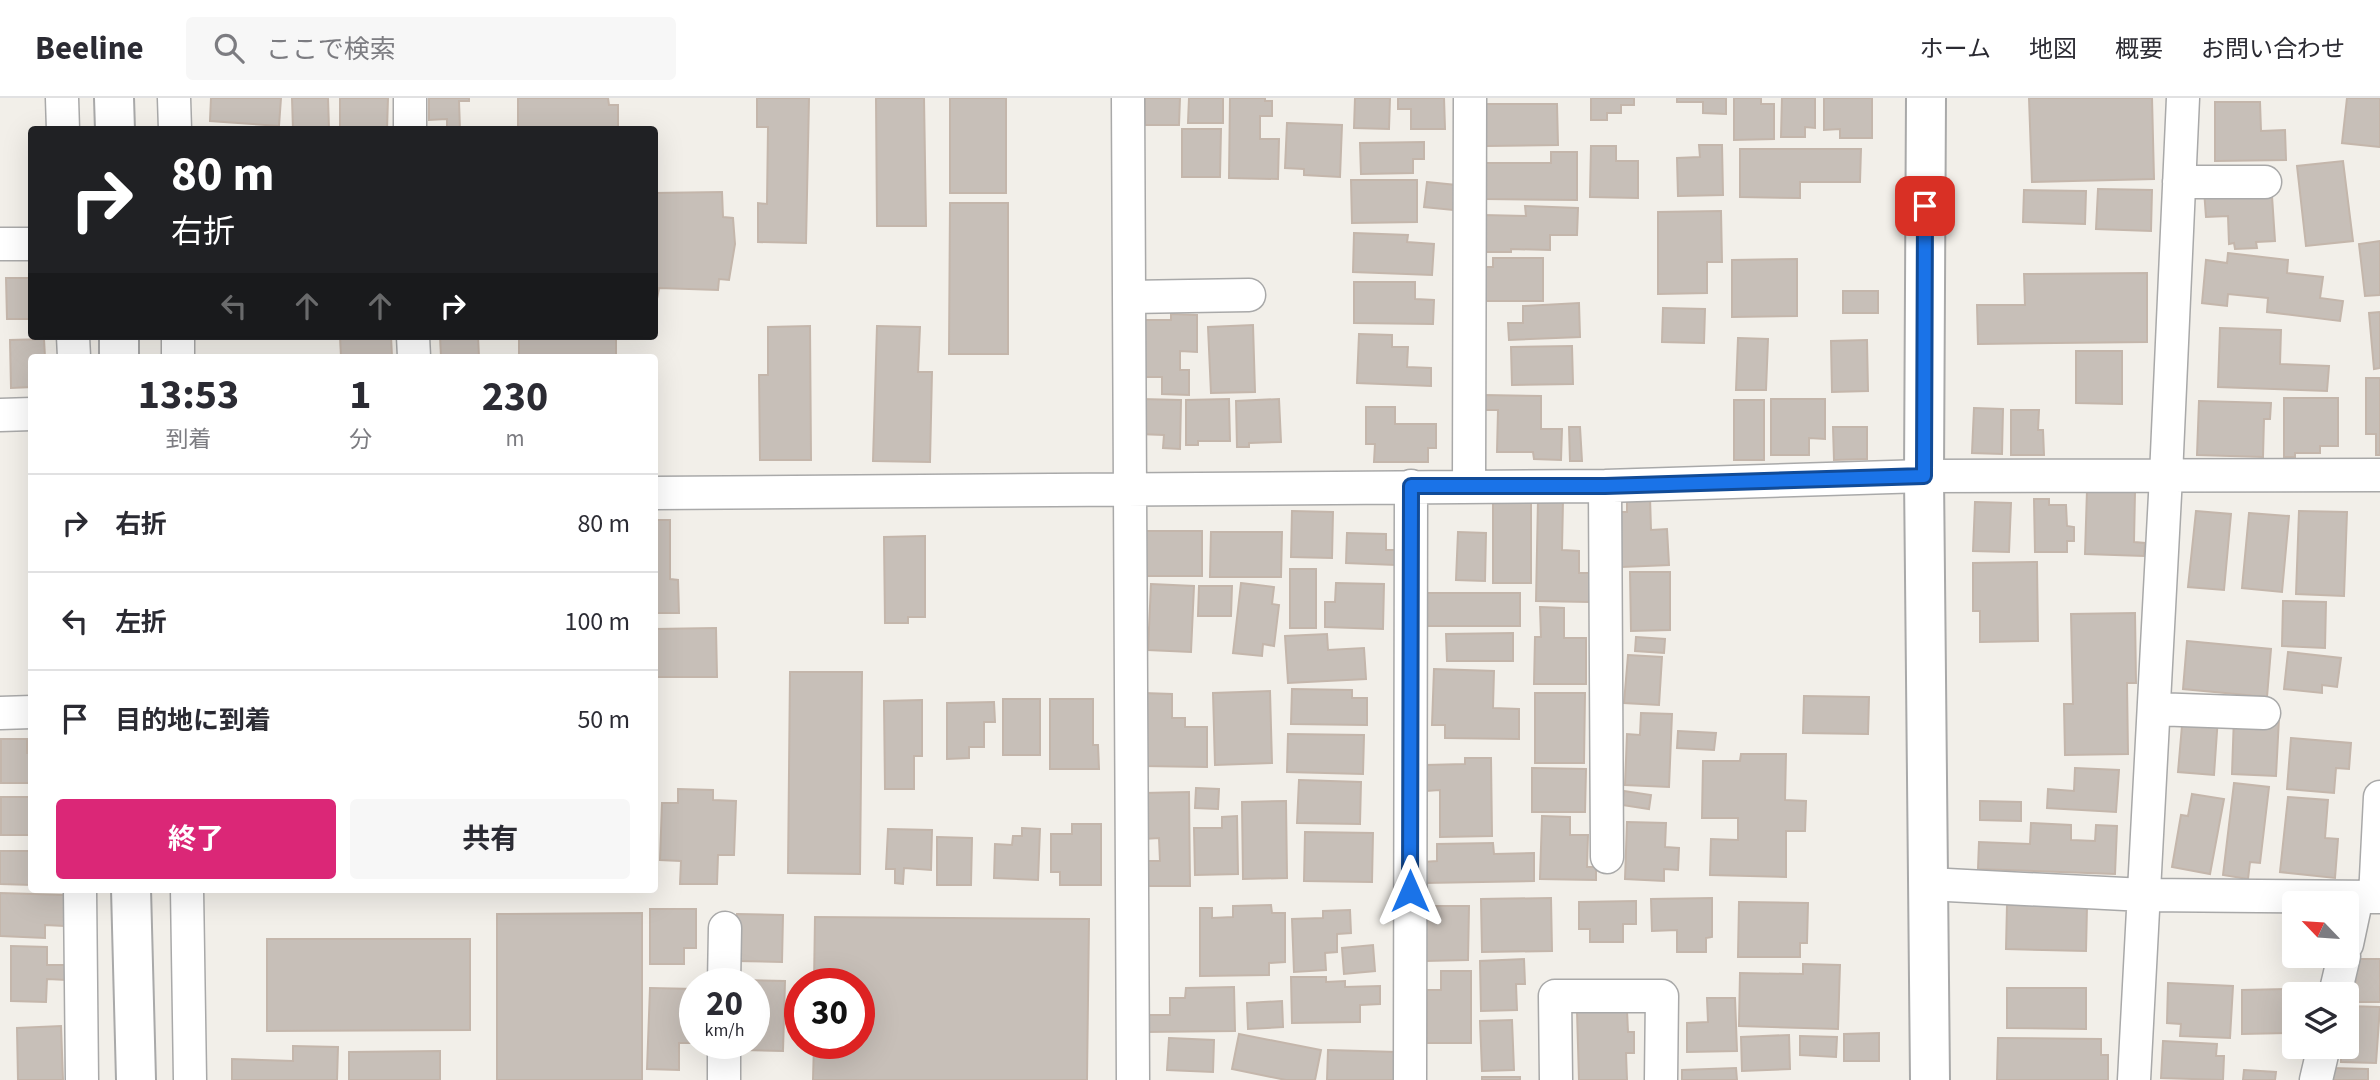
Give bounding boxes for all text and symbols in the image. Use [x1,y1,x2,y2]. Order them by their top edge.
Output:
search box [186,17,676,80]
text: Beeline [35,25,144,72]
icon: search [210,29,248,67]
text: ここで検索 [266,31,396,68]
text: ホーム [1920,32,1991,67]
text: 地図 [2029,32,2077,67]
text: 概要 [2115,32,2163,67]
text: お問い合わせ [2201,32,2345,67]
text: 80 m [171,140,275,210]
icon: right [56,154,147,245]
pin [1895,176,1955,236]
icon: arrive [1906,187,1944,225]
text: 右折 [171,209,235,255]
icon: left [215,287,253,325]
icon: ahead [288,287,326,325]
icon: ahead [361,287,399,325]
icon: right [434,287,472,325]
text: 13:53 [138,365,239,425]
text: 1 [349,365,371,425]
text: 230 [482,367,548,427]
text: m [505,422,524,455]
text: 到着 [165,423,211,456]
text: 分 [349,423,372,456]
icon: right [56,504,94,542]
text: 80 m [577,505,630,542]
text: 右折 [115,506,167,543]
icon: left [56,602,94,640]
text: 100 m [564,603,630,640]
text: 左折 [115,604,167,641]
icon: arrive [56,700,94,738]
text: 50 m [577,701,630,738]
text: 目的地に到着 [115,702,271,739]
button: 終了 [56,799,336,879]
button: 共有 [350,799,630,879]
position arrow [1373,854,1447,928]
north arrow [2282,891,2359,968]
map controls [2282,891,2359,1059]
speed limit sign: 30 [784,968,875,1059]
text: 20 [706,979,743,1029]
button: layers [2282,982,2359,1059]
text: km/h [705,1018,744,1043]

